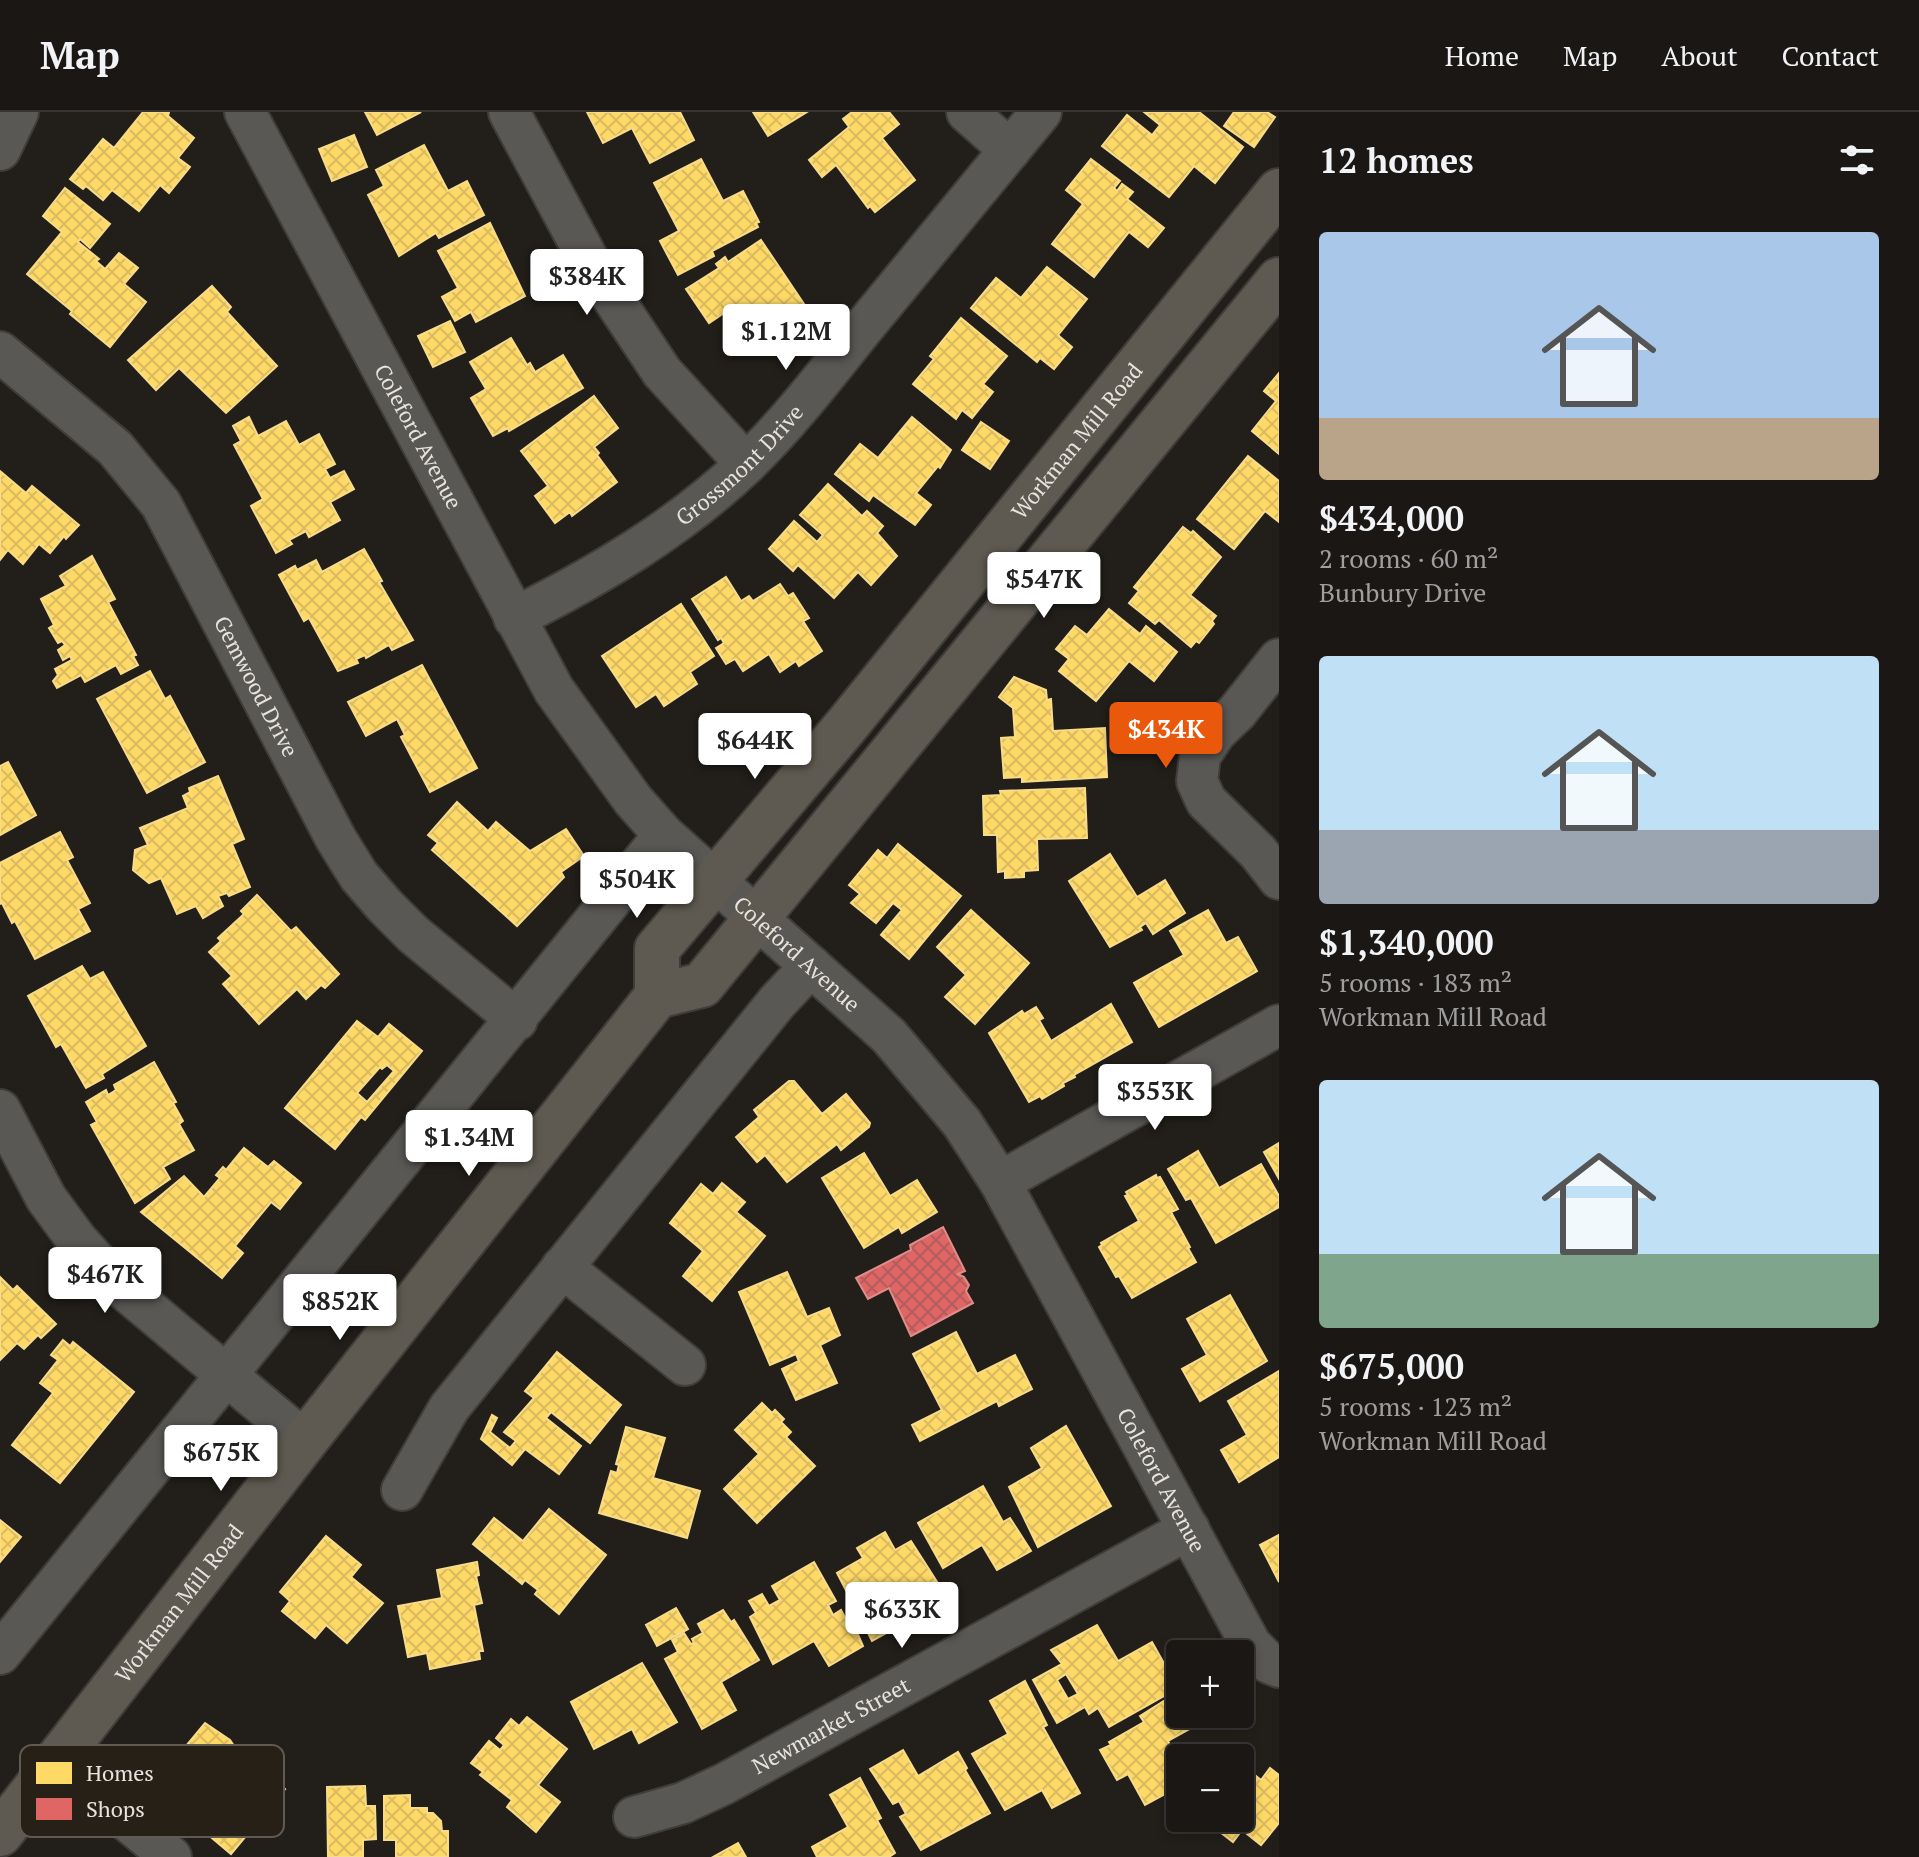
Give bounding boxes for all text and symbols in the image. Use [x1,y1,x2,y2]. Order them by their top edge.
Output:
text: Map [40,30,120,80]
text: Home [1445,37,1519,74]
text: Map [1563,37,1617,74]
text: About [1661,37,1738,74]
text: Contact [1782,37,1879,74]
text: 12 homes [1319,138,1474,183]
icon: filters [1835,138,1879,182]
pin: $384K [531,249,643,317]
text: $384K [548,258,626,292]
icon: home [1527,284,1671,428]
pin: $1.12M [721,304,851,372]
text: $1.12M [741,313,831,347]
street label: Workman Mill Road [1004,356,1148,525]
street label: Coleford Avenue [368,359,470,514]
street label: Grossmont Drive [669,398,809,532]
text: $434,000 [1319,496,1464,541]
text: 2 rooms · 60 m² [1319,541,1498,575]
pin: $547K [988,552,1100,620]
text: $547K [1005,561,1083,595]
text: Bunbury Drive [1319,575,1486,609]
street label: Gemwood Drive [208,611,306,762]
pin: $434K [1110,702,1222,770]
icon: home [1527,708,1671,852]
text: $434K [1127,711,1205,745]
pin: $644K [699,713,811,781]
text: $644K [716,722,794,756]
pin: $504K [581,852,693,920]
text: $504K [598,861,676,895]
street label: Coleford Avenue [728,889,867,1018]
text: $1,340,000 [1319,920,1494,965]
text: 5 rooms · 183 m² [1319,965,1512,999]
text: Workman Mill Road [1319,999,1547,1033]
pin: $353K [1099,1064,1211,1132]
text: $353K [1116,1073,1194,1107]
pin: $1.34M [404,1110,534,1178]
text: $1.34M [424,1119,514,1153]
icon: home [1527,1132,1671,1276]
pin: $467K [49,1247,161,1315]
text: $467K [66,1256,144,1290]
pin: $852K [284,1274,396,1342]
text: $852K [301,1283,379,1317]
text: $675,000 [1319,1344,1464,1389]
text: 5 rooms · 123 m² [1319,1389,1512,1423]
street label: Coleford Avenue [1111,1402,1213,1557]
text: Workman Mill Road [1319,1423,1547,1457]
pin: $675K [165,1425,277,1493]
text: $675K [182,1434,260,1468]
street label: Workman Mill Road [108,1518,249,1688]
pin: $633K [846,1582,958,1650]
text: $633K [863,1591,941,1625]
map controls [1166,1640,1254,1832]
button: + [1166,1640,1254,1728]
street label: Newmarket Street [746,1670,915,1780]
button: − [1166,1744,1254,1832]
legend [20,1745,284,1837]
text: Homes [86,1758,154,1787]
text: Shops [86,1794,145,1823]

